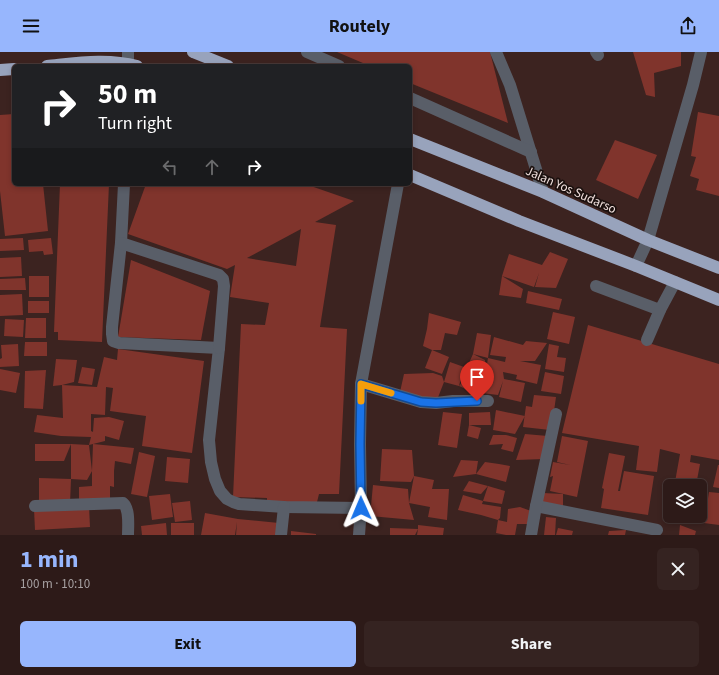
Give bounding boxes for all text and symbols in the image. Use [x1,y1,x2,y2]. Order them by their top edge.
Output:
text: Routely [329,14,390,39]
icon: menu [20,15,42,37]
icon: share [677,15,699,37]
text: 50 m [98,74,157,114]
icon: right [32,80,84,132]
text: Turn right [98,111,172,136]
icon: left [159,156,181,178]
icon: ahead [201,156,223,178]
icon: right [243,156,265,178]
street label: Jalan Yos Sudarso [523,162,619,218]
pin [460,360,494,401]
icon: arrive [466,366,488,388]
map controls [663,479,707,523]
button: layers [663,479,707,523]
position arrow [340,487,382,529]
text: 1 min [20,542,78,577]
button: close [657,548,699,590]
text: 100 m · 10:10 [20,575,90,593]
button: Exit [20,621,356,667]
button: Share [364,621,699,667]

